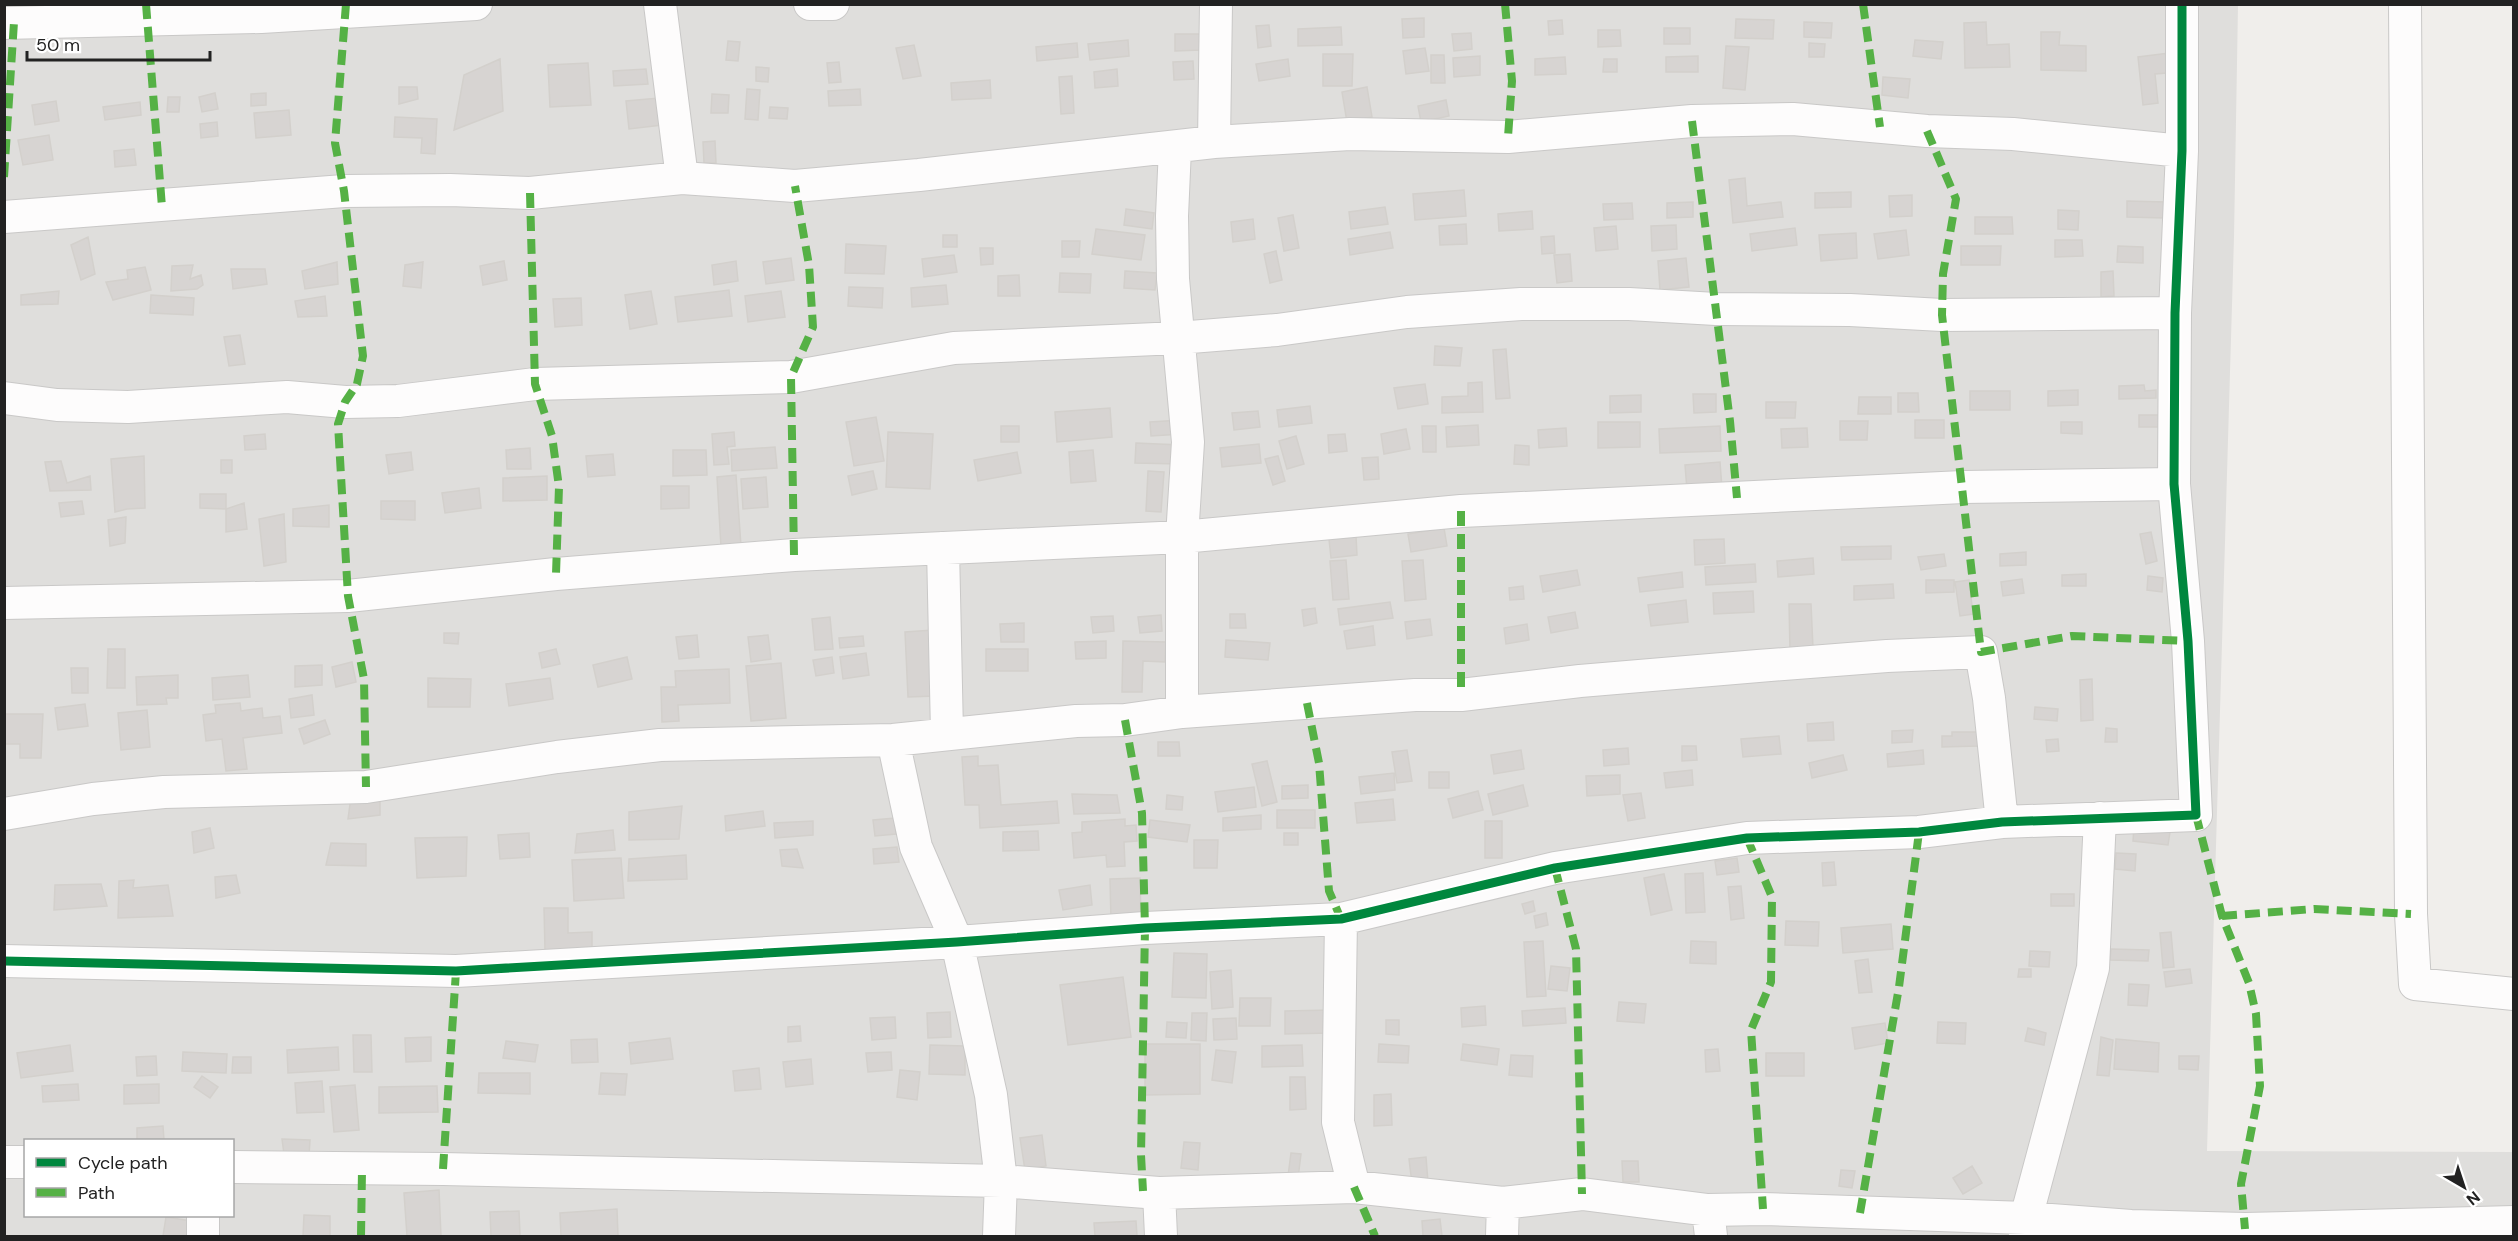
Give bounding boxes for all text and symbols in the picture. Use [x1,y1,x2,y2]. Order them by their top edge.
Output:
scale bar [27,24,210,62]
text: 50 m [36,33,80,57]
legend [24,1139,234,1217]
text: Cycle path [78,1151,168,1175]
north arrow [2434,1157,2494,1217]
text: Path [78,1181,115,1205]
text: N [2462,1186,2484,1210]

